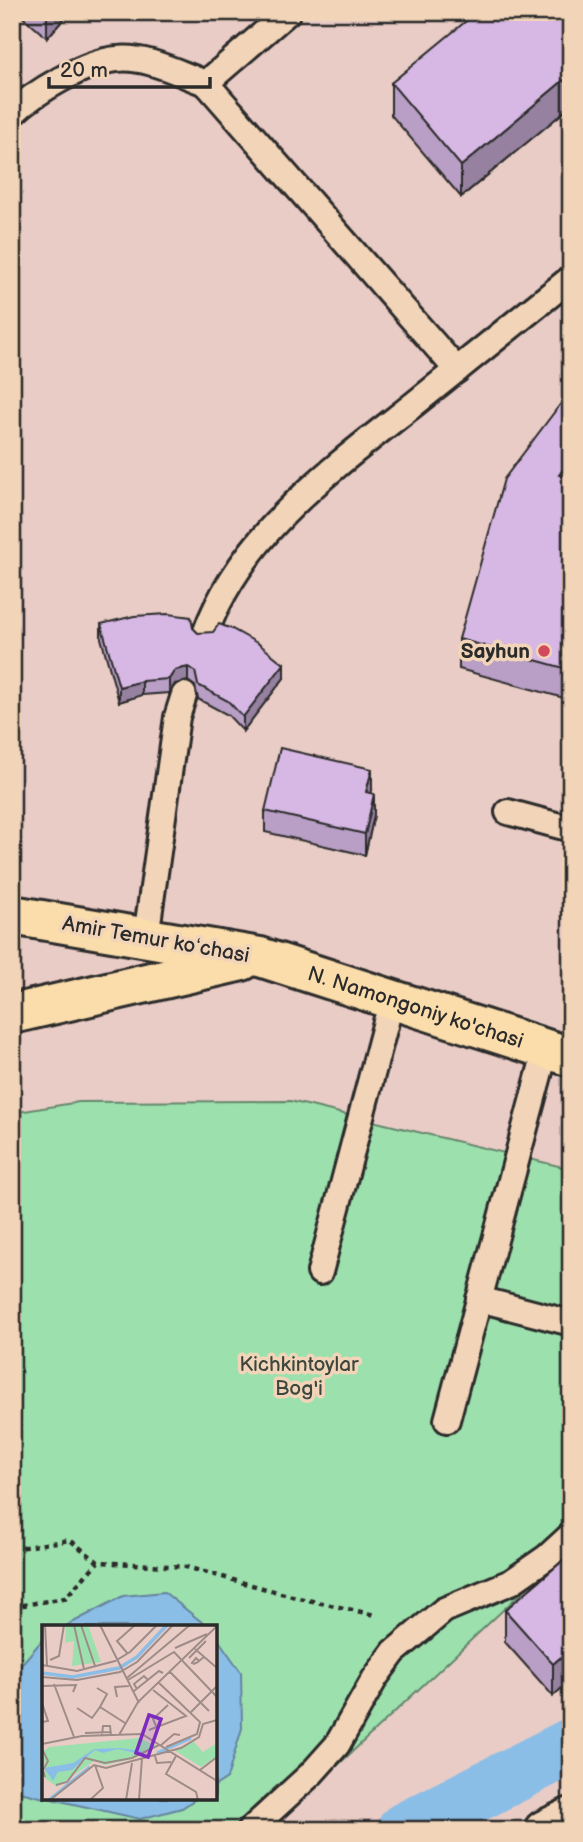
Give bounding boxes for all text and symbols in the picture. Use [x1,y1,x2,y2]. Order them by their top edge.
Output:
scale bar [49,46,210,90]
text: 20 m [60,58,108,83]
place label: Sayhun [461,639,530,664]
marker: Sayhun [536,643,552,659]
street label: Amir Temur koʻchasi [61,911,251,968]
street label: N. Namongoniy ko'chasi [304,961,526,1054]
park label: Kichkintoylar Bog'i [239,1352,359,1401]
inset map [42,1625,217,1800]

